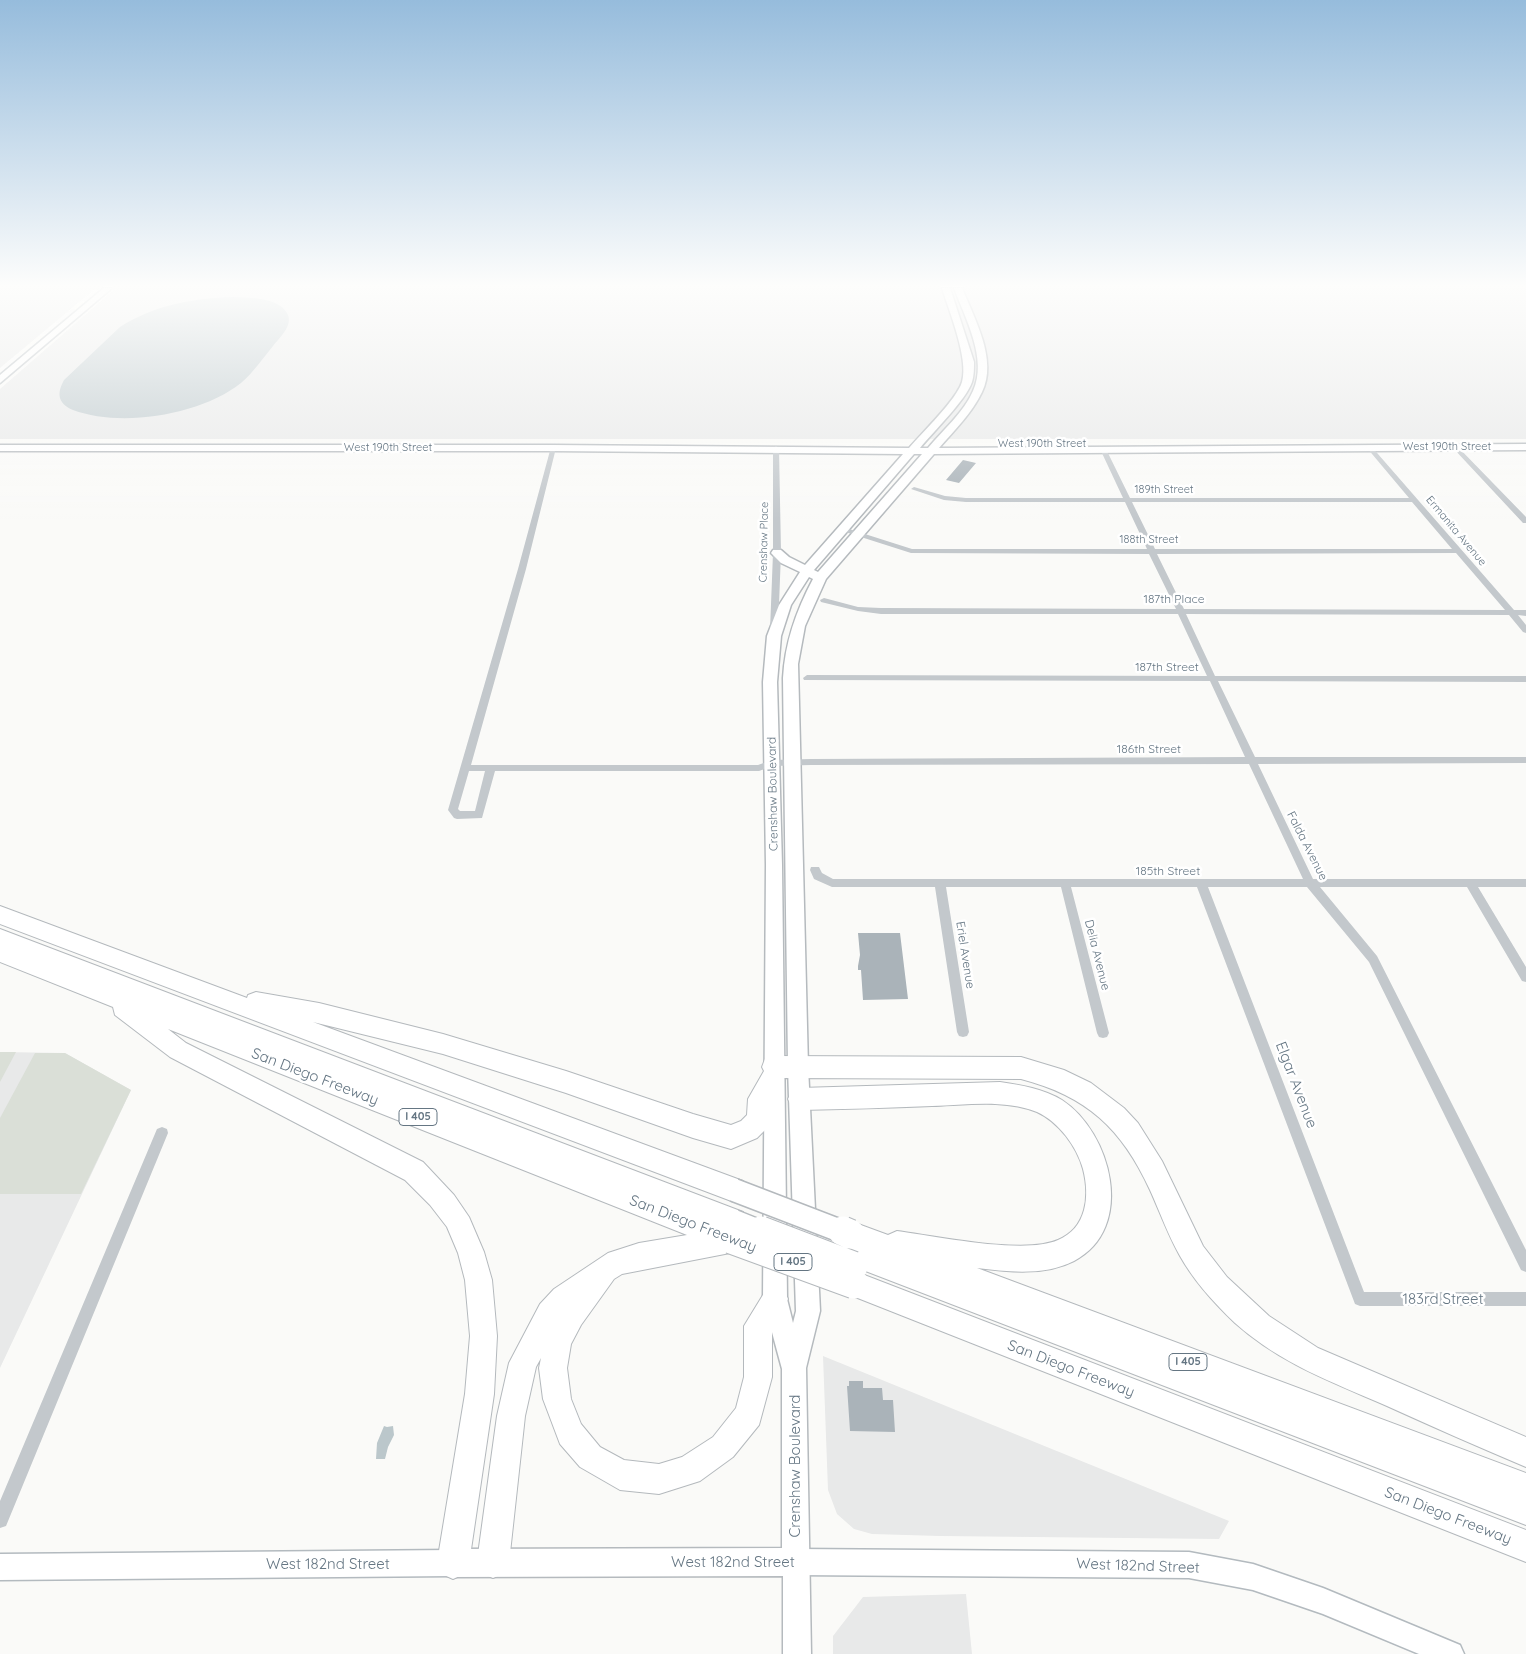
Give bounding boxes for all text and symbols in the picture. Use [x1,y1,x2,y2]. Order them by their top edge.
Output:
street label: West 190th Street [998,437,1086,451]
street label: West 190th Street [1403,440,1491,454]
street label: West 190th Street [344,441,432,455]
street label: 189th Street [1134,483,1194,497]
street label: Ermanita Avenue [1423,493,1489,569]
street label: Crenshaw Place [757,502,771,582]
street label: 188th Street [1120,533,1178,547]
street label: 187th Place [1143,592,1205,606]
street label: 187th Street [1135,660,1199,674]
street label: Crenshaw Boulevard [765,737,781,851]
street label: 186th Street [1117,742,1181,756]
street label: Falda Avenue [1283,809,1331,883]
street label: 185th Street [1136,864,1200,878]
street label: Delia Avenue [1081,918,1113,992]
street label: Eriel Avenue [953,920,977,990]
street label: Elgar Avenue [1271,1039,1321,1131]
street label: San Diego Freeway [249,1044,381,1110]
road number: I 405 [399,1108,437,1126]
street label: San Diego Freeway [627,1191,759,1257]
road number: I 405 [774,1254,812,1270]
street label: 183rd Street [1402,1290,1484,1308]
street label: San Diego Freeway [1005,1336,1137,1402]
road number: I 405 [1169,1354,1207,1370]
street label: Crenshaw Boulevard [786,1395,804,1537]
street label: San Diego Freeway [1382,1483,1514,1549]
street label: West 182nd Street [671,1553,795,1571]
street label: West 182nd Street [266,1555,390,1573]
street label: West 182nd Street [1076,1555,1200,1577]

